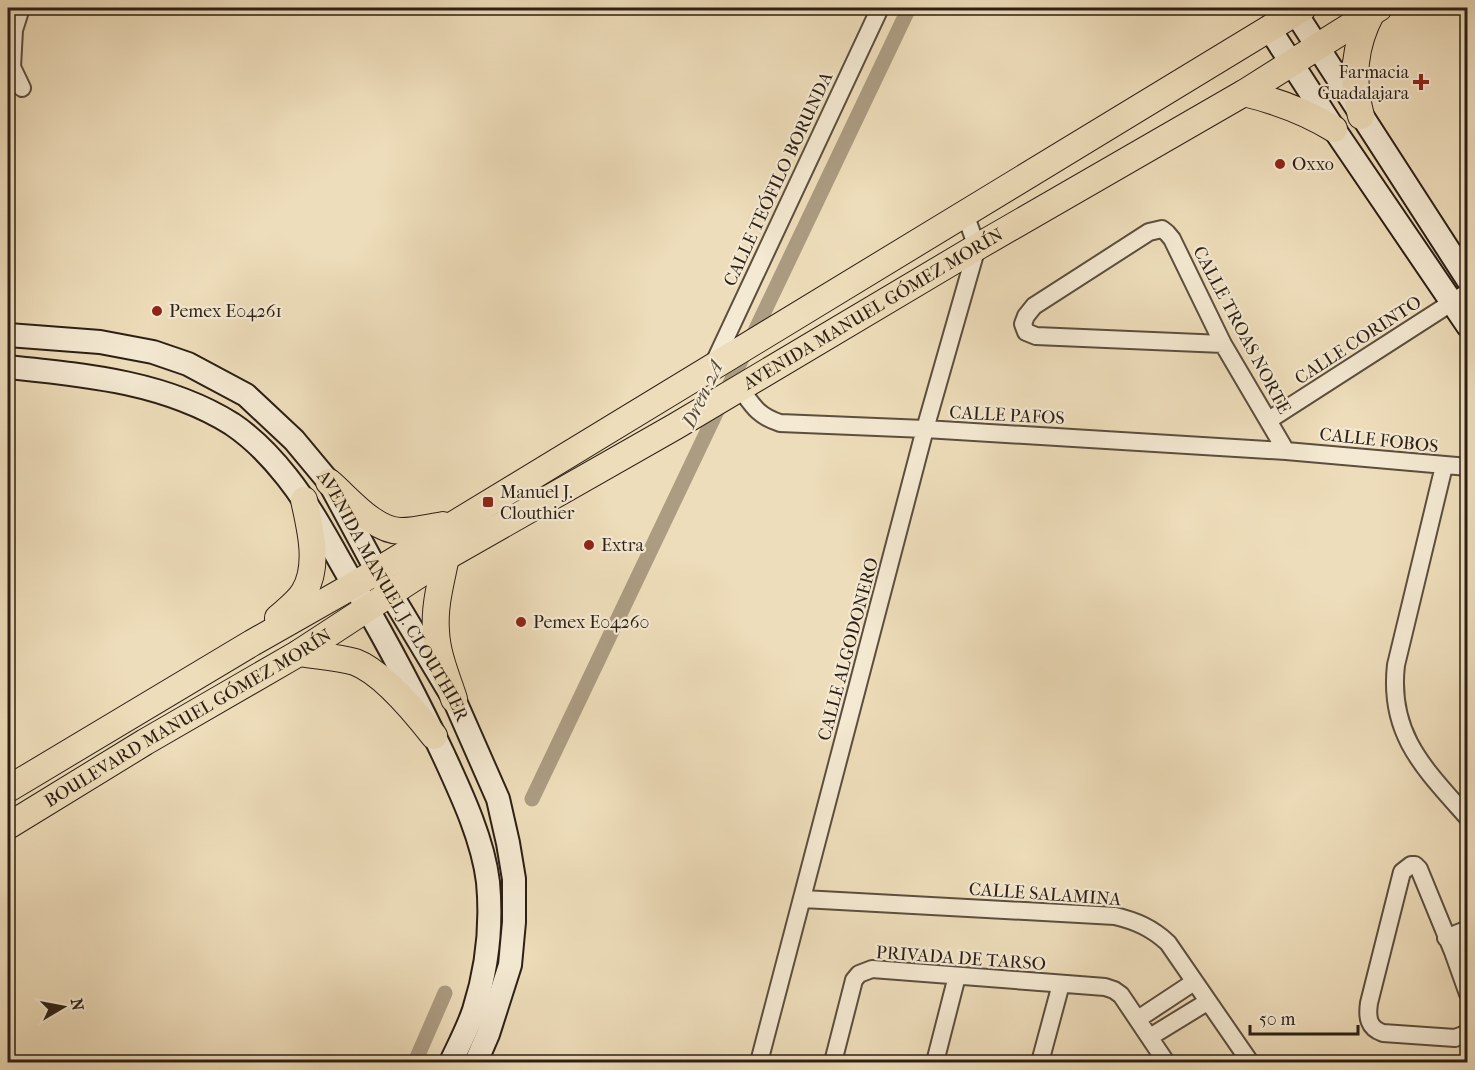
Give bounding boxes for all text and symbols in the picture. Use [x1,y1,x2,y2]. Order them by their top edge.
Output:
place label: Farmacia Guadalajara [1317,62,1410,104]
street label: CALLE TEÓFILO BORUNDA [718,68,838,290]
marker: Farmacia Guadalajara [1414,75,1428,89]
place label: Oxxo [1292,154,1334,175]
marker: Oxxo [1273,157,1287,171]
street label: AVENIDA MANUEL GÓMEZ MORÍN [739,224,1007,395]
street label: CALLE TROAS NORTE [1188,243,1295,418]
street label: CALLE CORINTO [1291,292,1425,389]
place label: Pemex E04261 [169,301,282,322]
marker: Pemex E04261 [150,304,164,318]
water label: Dren 2A [676,356,728,433]
street label: CALLE PAFOS [949,402,1065,429]
street label: CALLE FOBOS [1319,424,1439,457]
street label: AVENIDA MANUEL J. CLOUTHIER [312,465,473,726]
place label: Manuel J. Clouthier [500,482,575,524]
marker: Manuel J. Clouthier [481,495,495,509]
place label: Extra [601,535,644,556]
marker: Extra [582,538,596,552]
street label: CALLE ALGODONERO [814,555,883,743]
place label: Pemex E04260 [533,612,650,633]
marker: Pemex E04260 [514,615,528,629]
street label: BOULEVARD MANUEL GÓMEZ MORÍN [41,624,336,812]
street label: CALLE SALAMINA [968,879,1122,910]
street label: PRIVADA DE TARSO [875,942,1047,975]
north arrow [33,977,93,1037]
text: N [67,997,88,1013]
scale bar [1250,998,1358,1036]
text: 50 m [1259,1009,1296,1030]

